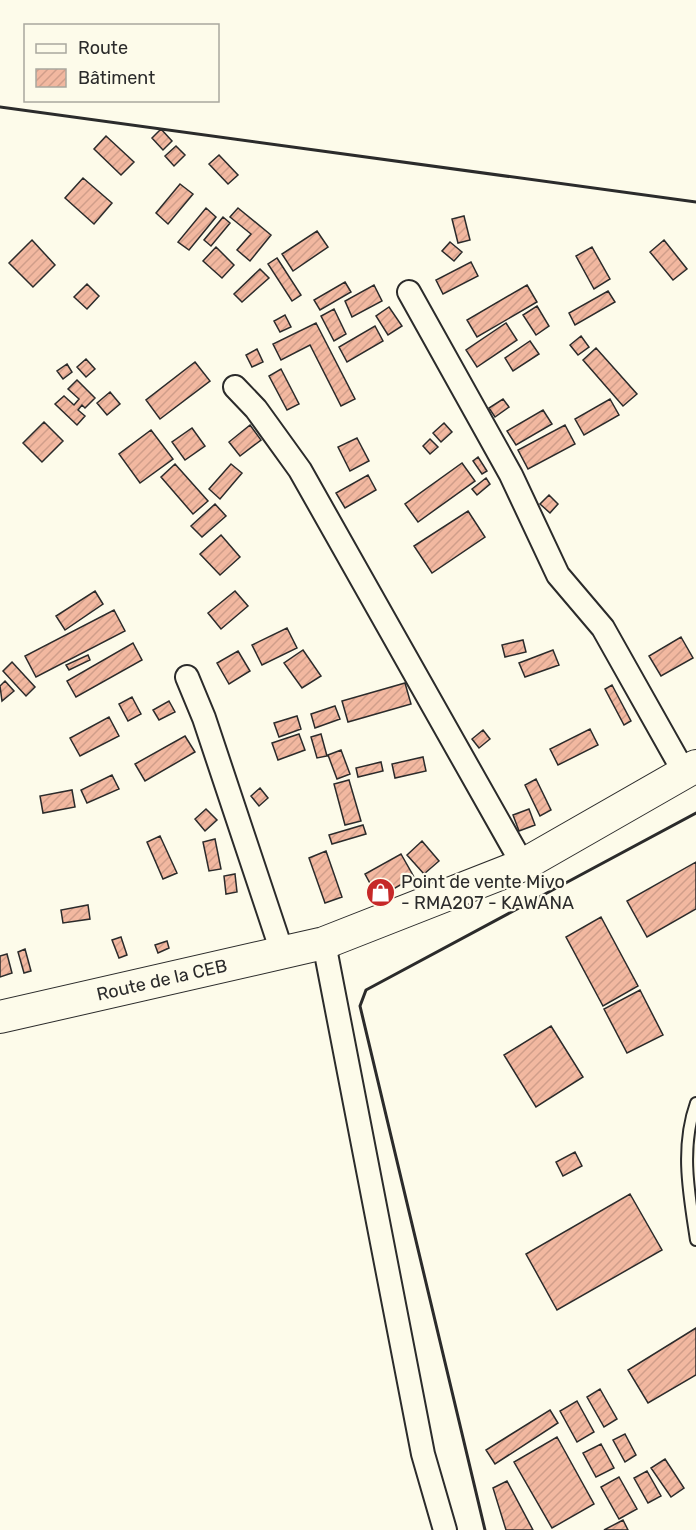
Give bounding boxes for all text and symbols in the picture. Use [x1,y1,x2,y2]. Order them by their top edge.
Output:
legend [24,24,219,102]
text: Route [78,37,128,59]
text: Bâtiment [78,67,155,89]
place label: Point de vente Mivo - RMA207 - KAWANA [401,871,574,914]
shop icon: Point de vente Mivo - RMA207 - KAWANA [364,876,396,908]
street label: Route de la CEB [94,954,229,1006]

